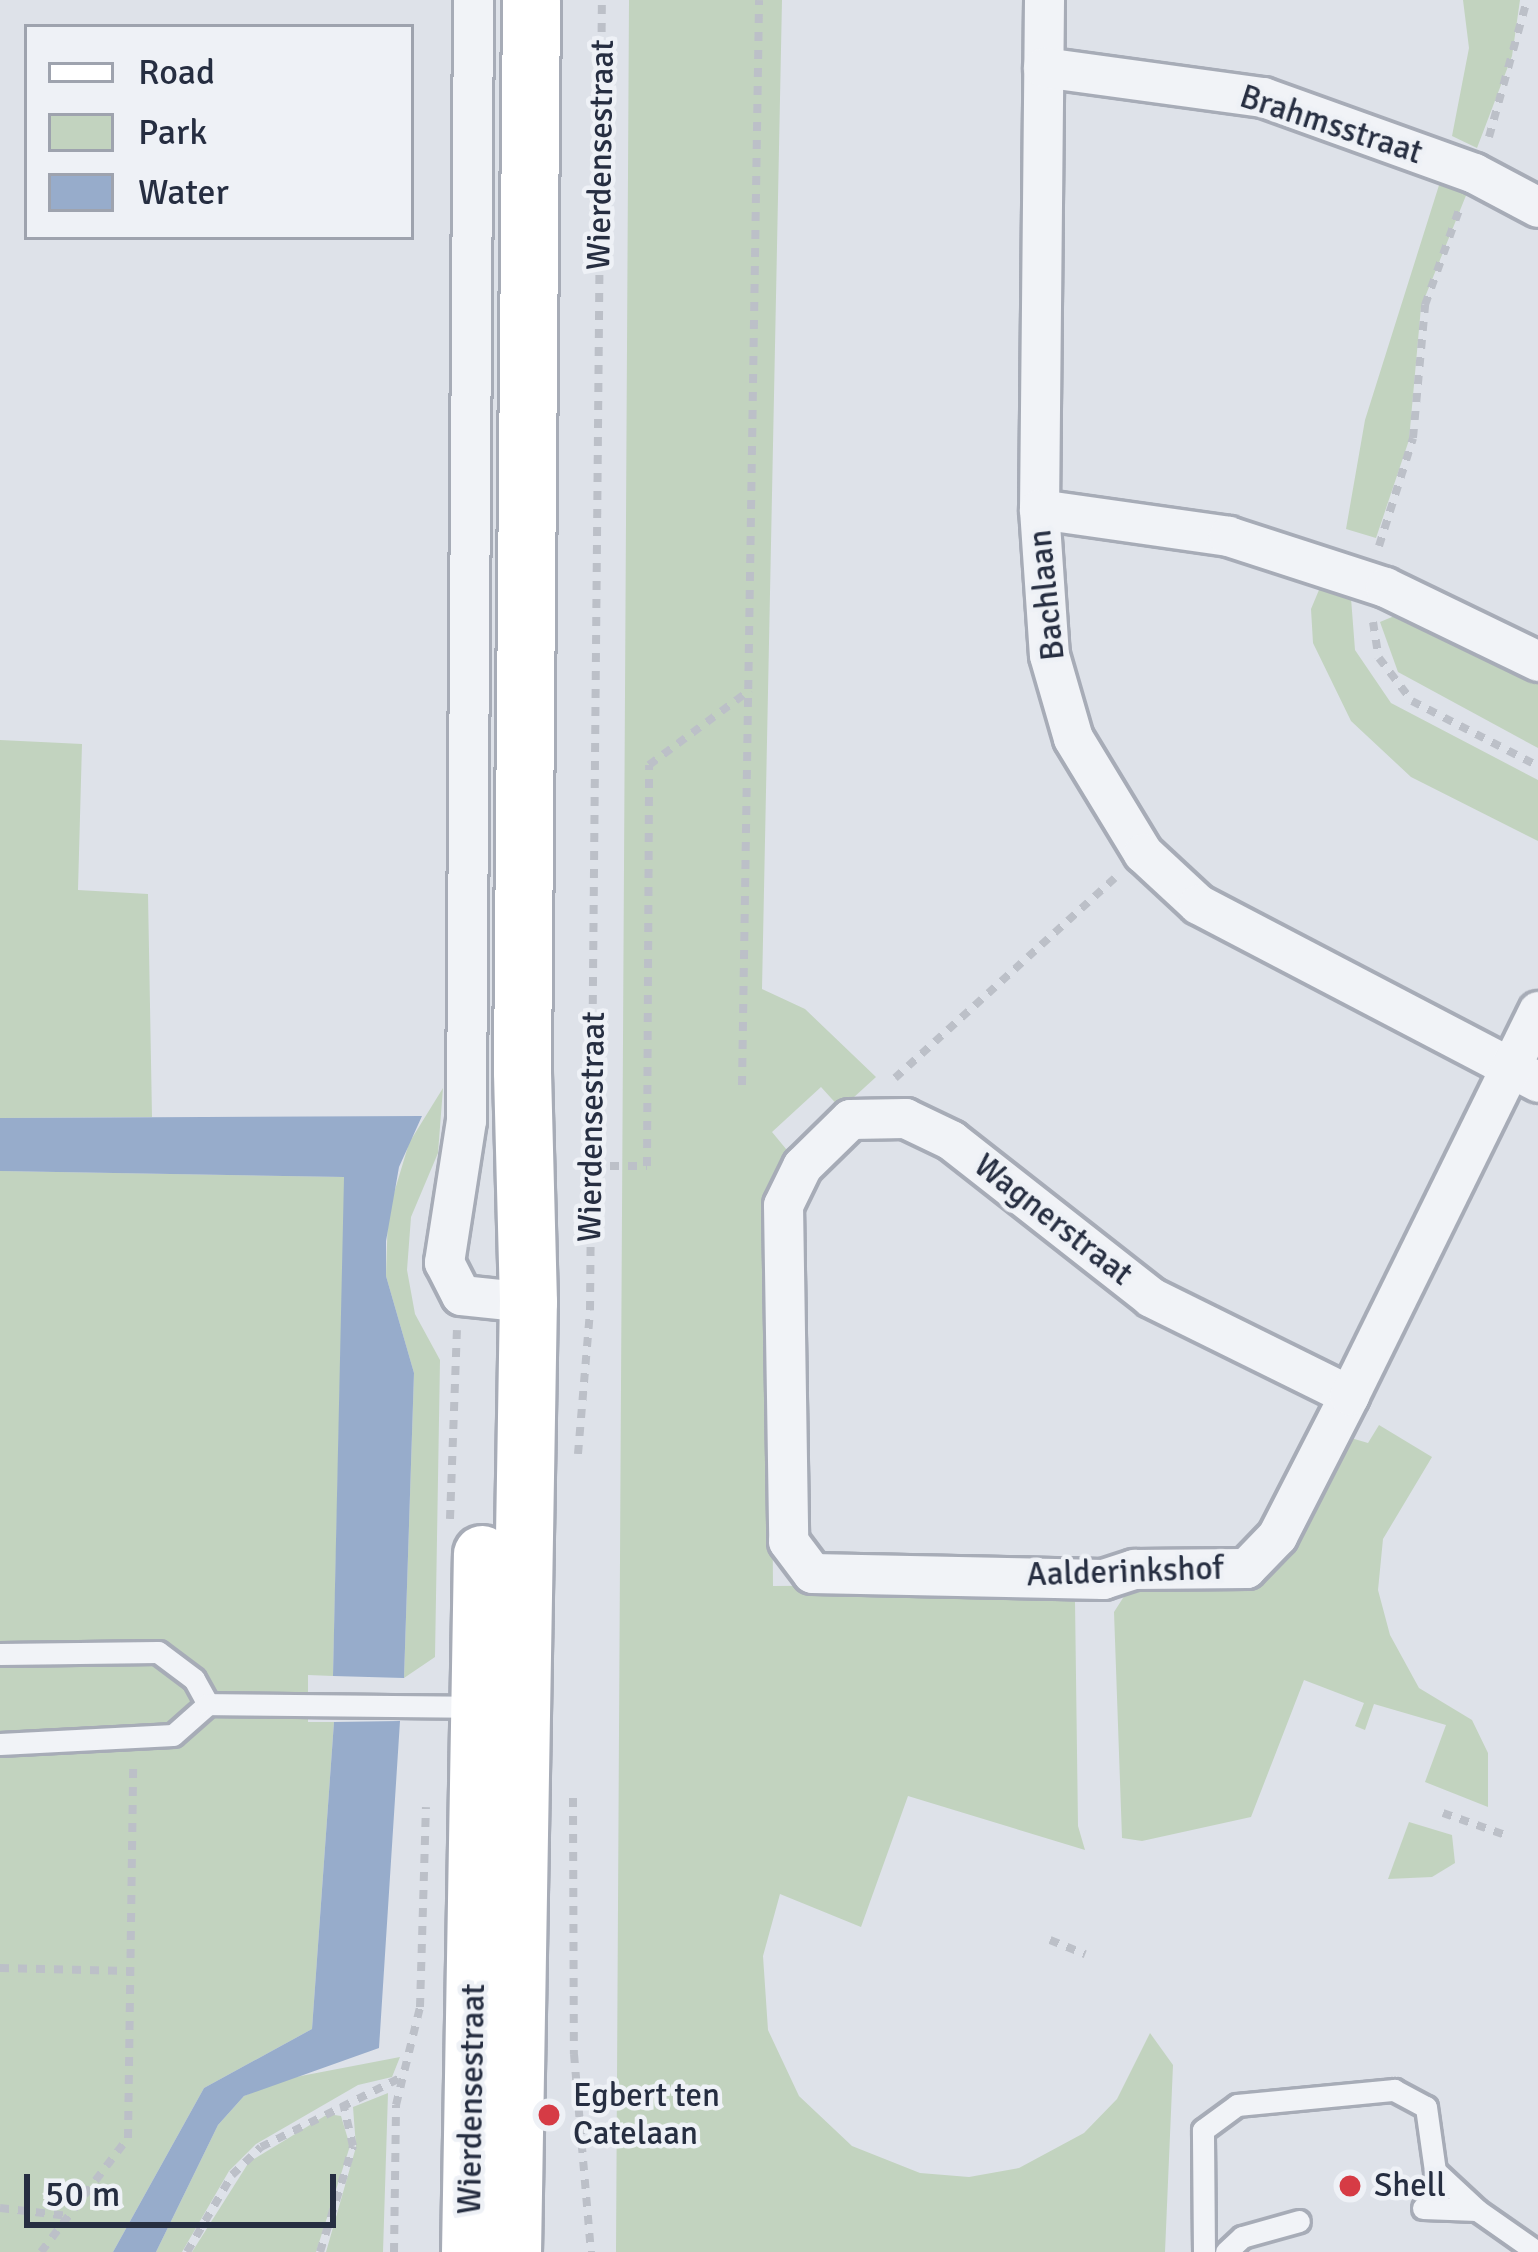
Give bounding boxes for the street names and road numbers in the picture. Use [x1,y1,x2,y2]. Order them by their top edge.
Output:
street label: Wierdensestraat [579,39,623,271]
street label: Brahmsstraat [1235,77,1427,173]
street label: Bachlaan [1020,528,1074,662]
street label: Wierdensestraat [570,1011,614,1243]
street label: Wagnerstraat [966,1146,1140,1294]
street label: Aalderinkshof [1026,1549,1224,1595]
street label: Wierdensestraat [450,1983,494,2215]

